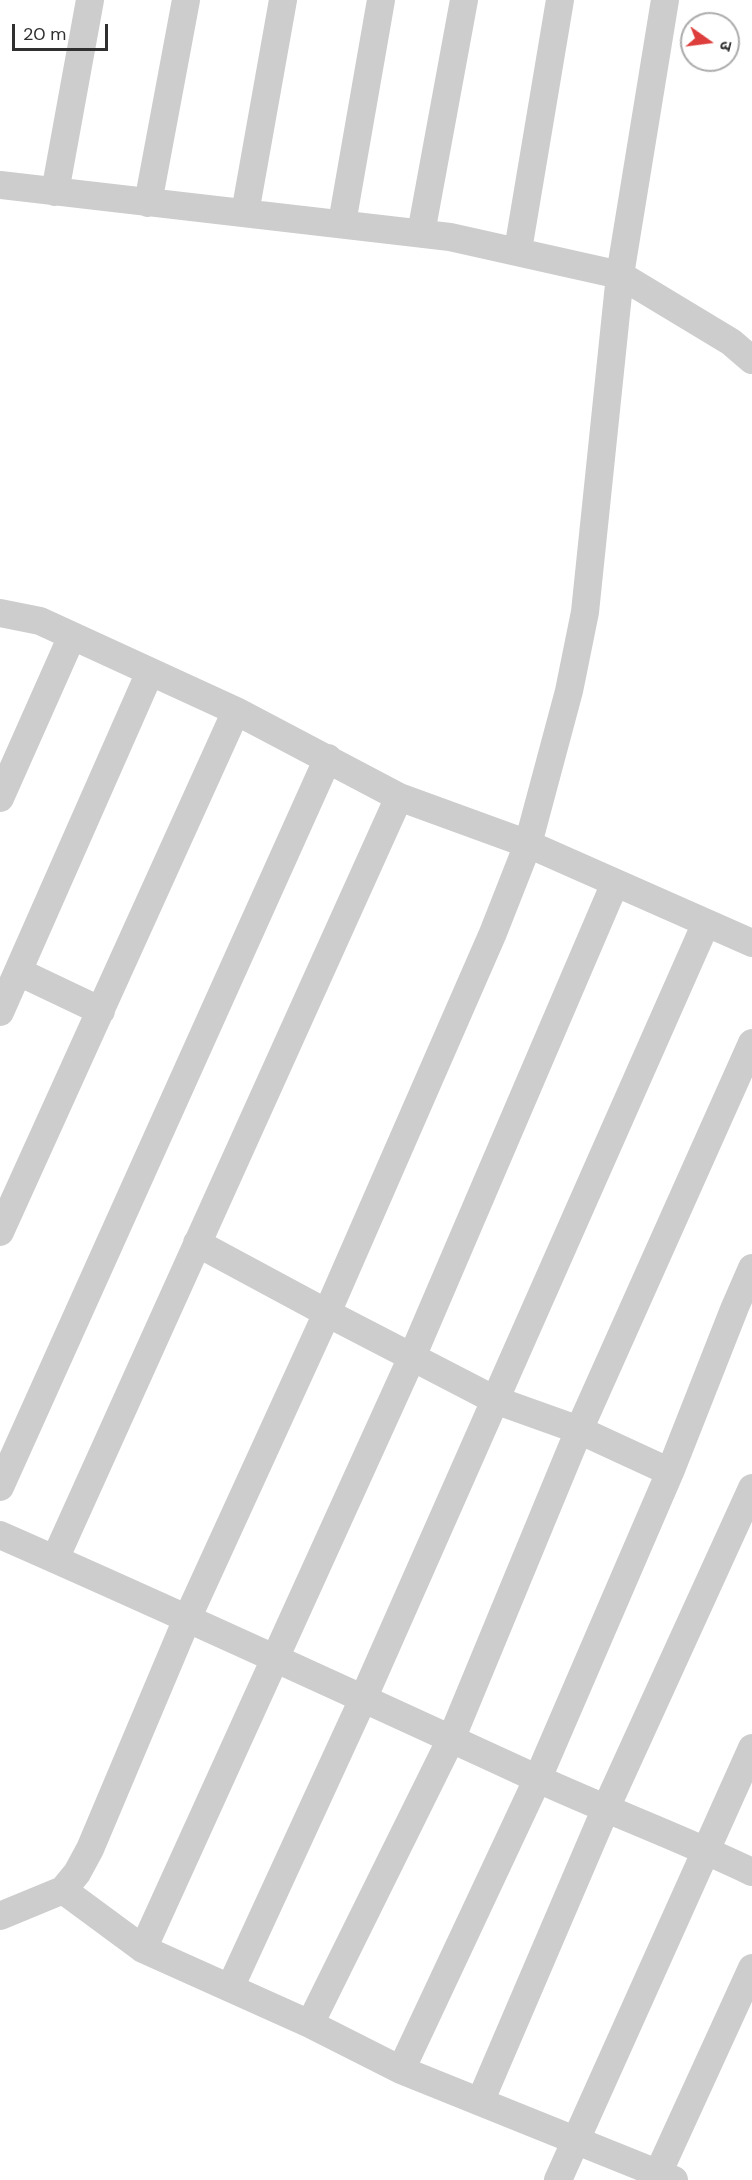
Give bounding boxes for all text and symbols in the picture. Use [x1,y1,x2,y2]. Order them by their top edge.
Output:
scale bar [15,12,111,50]
north arrow [680,12,740,72]
text: 20 m [23,22,66,46]
text: उ [715,39,737,53]

